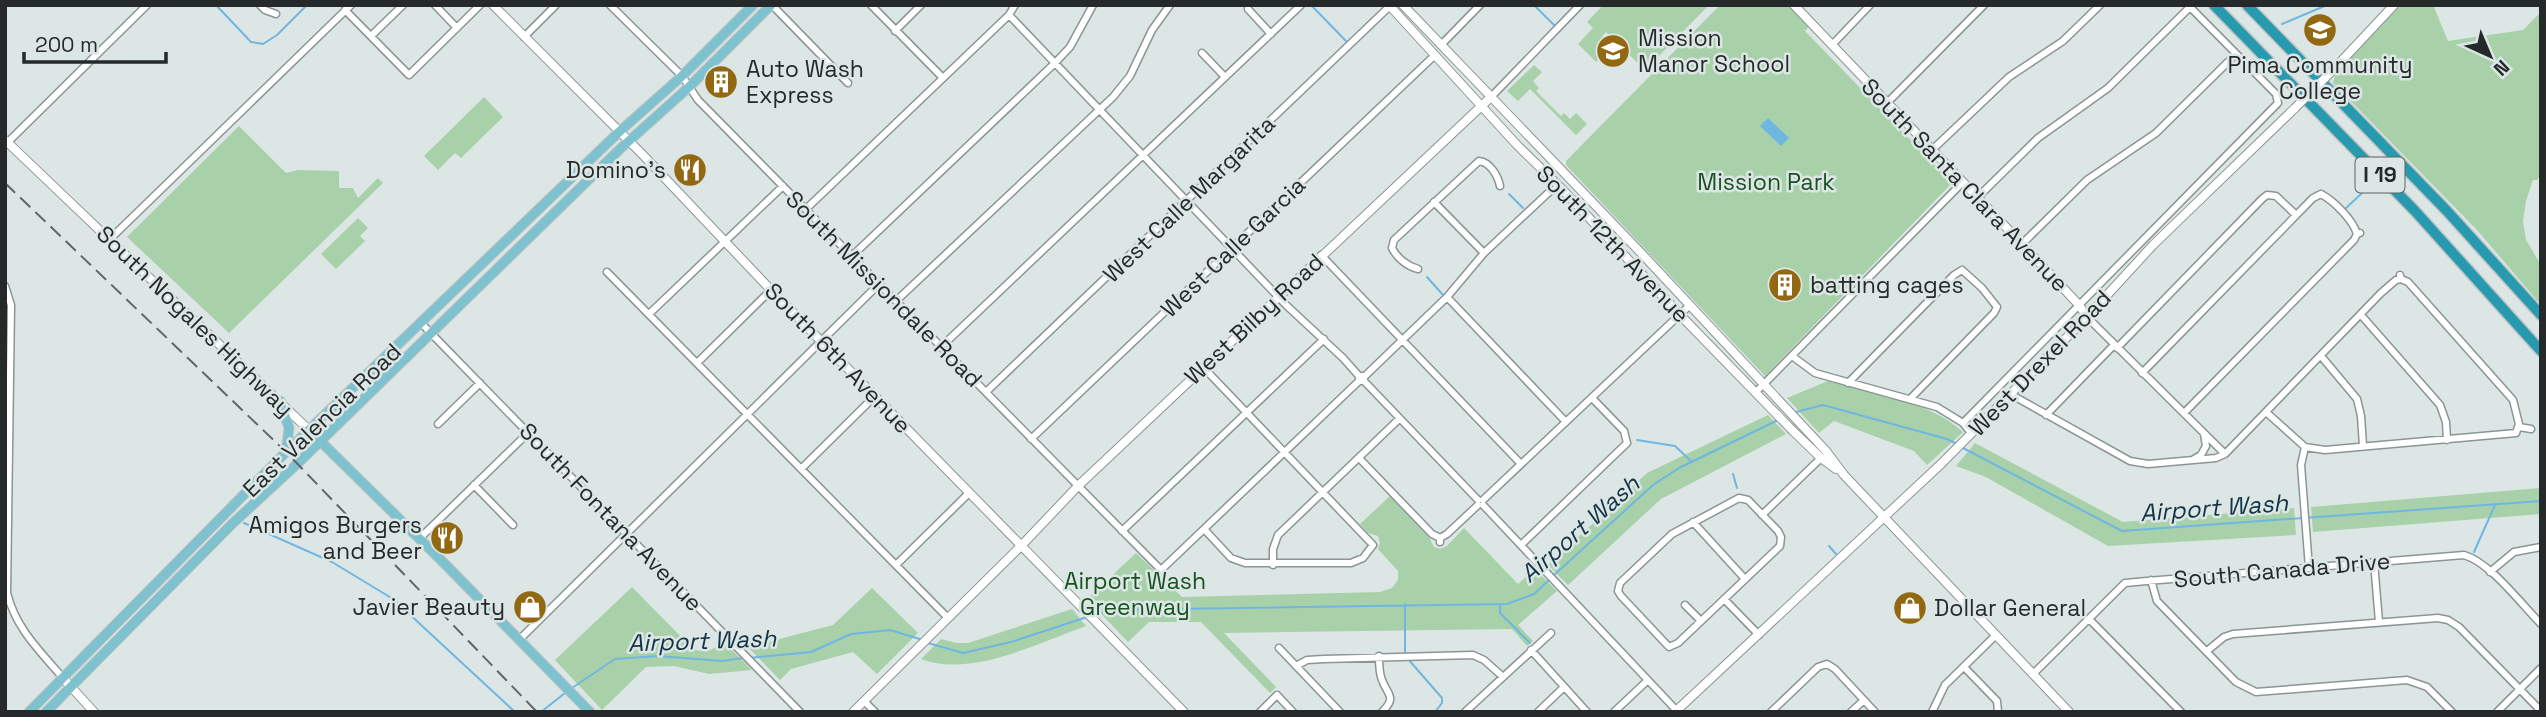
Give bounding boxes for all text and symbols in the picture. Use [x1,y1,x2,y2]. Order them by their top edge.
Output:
school or university icon: Pima Community College [2301,11,2339,49]
scale bar [24,21,166,65]
north arrow [2455,21,2525,91]
place label: Mission Manor School [1638,23,1790,79]
text: 200 m [35,31,98,58]
school or university icon: Mission Manor School [1594,32,1632,70]
place label: Pima Community College [2227,50,2413,106]
place label: Auto Wash Express [746,54,864,110]
text: N [2488,54,2515,81]
building icon: Auto Wash Express [702,63,740,101]
street label: South Santa Clara Avenue [1855,72,2075,298]
street label: West Calle Margarita [1097,109,1281,289]
restaurant icon: Domino's [671,151,709,189]
place label: Domino's [566,155,666,185]
road number: I 19 [2356,158,2404,192]
street label: South 12th Avenue [1530,159,1696,329]
park label: Mission Park [1697,167,1835,197]
street label: West Calle Garcia [1154,170,1312,324]
street label: South Missiondale Road [779,184,989,394]
street label: South Nogales Highway [90,219,300,423]
street label: West Bilby Road [1178,247,1330,391]
building icon: batting cages [1766,266,1804,304]
place label: batting cages [1810,270,1964,300]
street label: South 6th Avenue [758,276,918,440]
street label: West Drexel Road [1962,283,2118,443]
street label: East Valencia Road [236,337,408,503]
street label: South Fontana Avenue [513,416,709,618]
water label: Airport Wash [1514,467,1647,589]
water label: Airport Wash [2139,487,2290,528]
place label: Amigos Burgers and Beer [249,510,422,566]
restaurant icon: Amigos Burgers and Beer [428,519,466,557]
street label: South Canada Drive [2173,546,2391,594]
park label: Airport Wash Greenway [1064,566,1206,622]
shop icon: Javier Beauty [511,588,549,626]
shop icon: Dollar General [1891,589,1929,627]
place label: Javier Beauty [353,592,505,622]
place label: Dollar General [1934,593,2086,623]
water label: Airport Wash [627,622,778,659]

